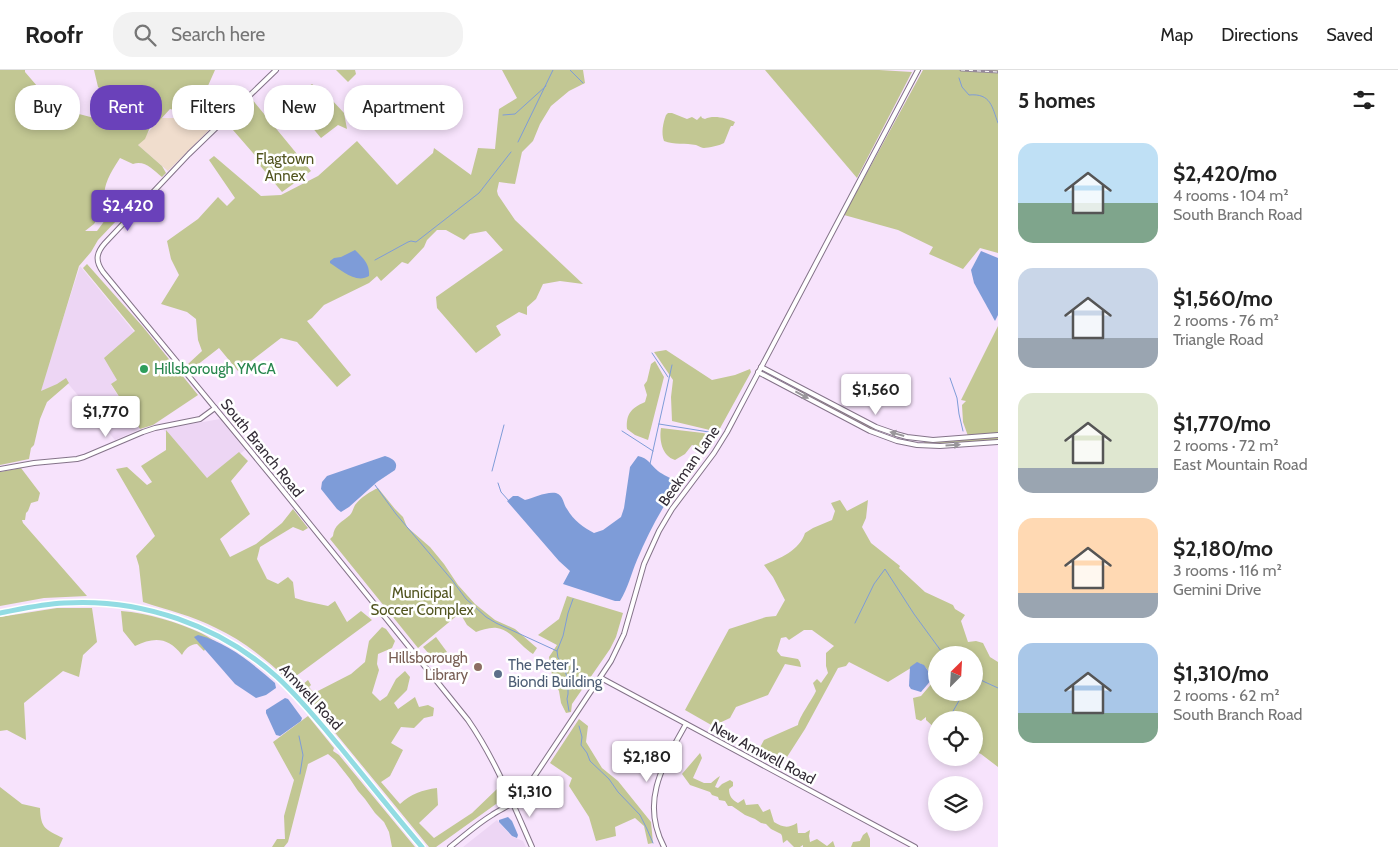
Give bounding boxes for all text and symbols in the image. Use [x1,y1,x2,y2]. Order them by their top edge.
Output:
search box [113,12,463,57]
text: Roofr [25,20,83,49]
icon: search [131,21,159,49]
text: Search here [171,23,265,46]
text: Map [1160,24,1193,46]
text: Directions [1221,24,1298,46]
text: Saved [1326,24,1373,46]
chip: Buy [15,85,80,130]
chip: Rent [90,85,162,130]
chip: Filters [172,85,254,130]
chip: New [264,85,334,130]
chip: Apartment [344,85,463,130]
icon: filters [1350,86,1378,114]
text: 5 homes [1018,88,1096,113]
park label: Flagtown Annex [256,150,314,185]
text: $2,420/mo [1173,161,1277,186]
icon: home [1058,163,1118,223]
text: 4 rooms · 104 m² [1173,186,1289,205]
pin: $2,420 [87,190,169,232]
text: $2,420 [102,196,154,215]
text: South Branch Road [1173,205,1302,224]
text: $1,560/mo [1173,286,1273,311]
icon: home [1058,288,1118,348]
text: 2 rooms · 76 m² [1173,311,1279,330]
text: Triangle Road [1173,330,1263,349]
place label: Hillsborough YMCA [154,360,277,378]
marker: Hillsborough YMCA [138,363,150,375]
pin: $1,560 [835,374,917,416]
text: $1,560 [852,380,900,399]
one-way arrow [794,391,809,399]
street label: South Branch Road [217,395,307,501]
pin: $1,770 [65,396,147,438]
text: $1,770 [83,402,129,421]
text: $1,770/mo [1173,411,1271,436]
icon: home [1058,413,1118,473]
street label: Beekman Lane [655,422,723,510]
one-way arrow [890,430,905,438]
text: 2 rooms · 72 m² [1173,436,1278,455]
one-way arrow [945,441,961,449]
text: East Mountain Road [1173,455,1308,474]
text: $2,180/mo [1173,536,1273,561]
icon: home [1058,538,1118,598]
text: 3 rooms · 116 m² [1173,561,1282,580]
text: Gemini Drive [1173,580,1261,599]
park label: Municipal Soccer Complex [370,584,474,619]
north arrow [928,646,982,701]
map controls [928,646,983,831]
place label: Hillsborough Library [388,649,468,684]
place label: The Peter J. Biondi Building [508,656,603,691]
street label: Amwell Road [276,660,346,734]
marker: Hillsborough Library [472,661,484,673]
text: $1,310/mo [1173,661,1269,686]
icon: home [1058,663,1118,723]
marker: The Peter J. Biondi Building [492,668,504,680]
text: 2 rooms · 62 m² [1173,686,1280,705]
text: South Branch Road [1173,705,1302,724]
button: locate [928,711,983,766]
street label: New Amwell Road [708,718,818,788]
pin: $2,180 [606,740,688,783]
text: $2,180 [623,747,671,766]
pin: $1,310 [489,776,571,818]
button: layers [928,776,983,831]
text: $1,310 [508,782,552,801]

